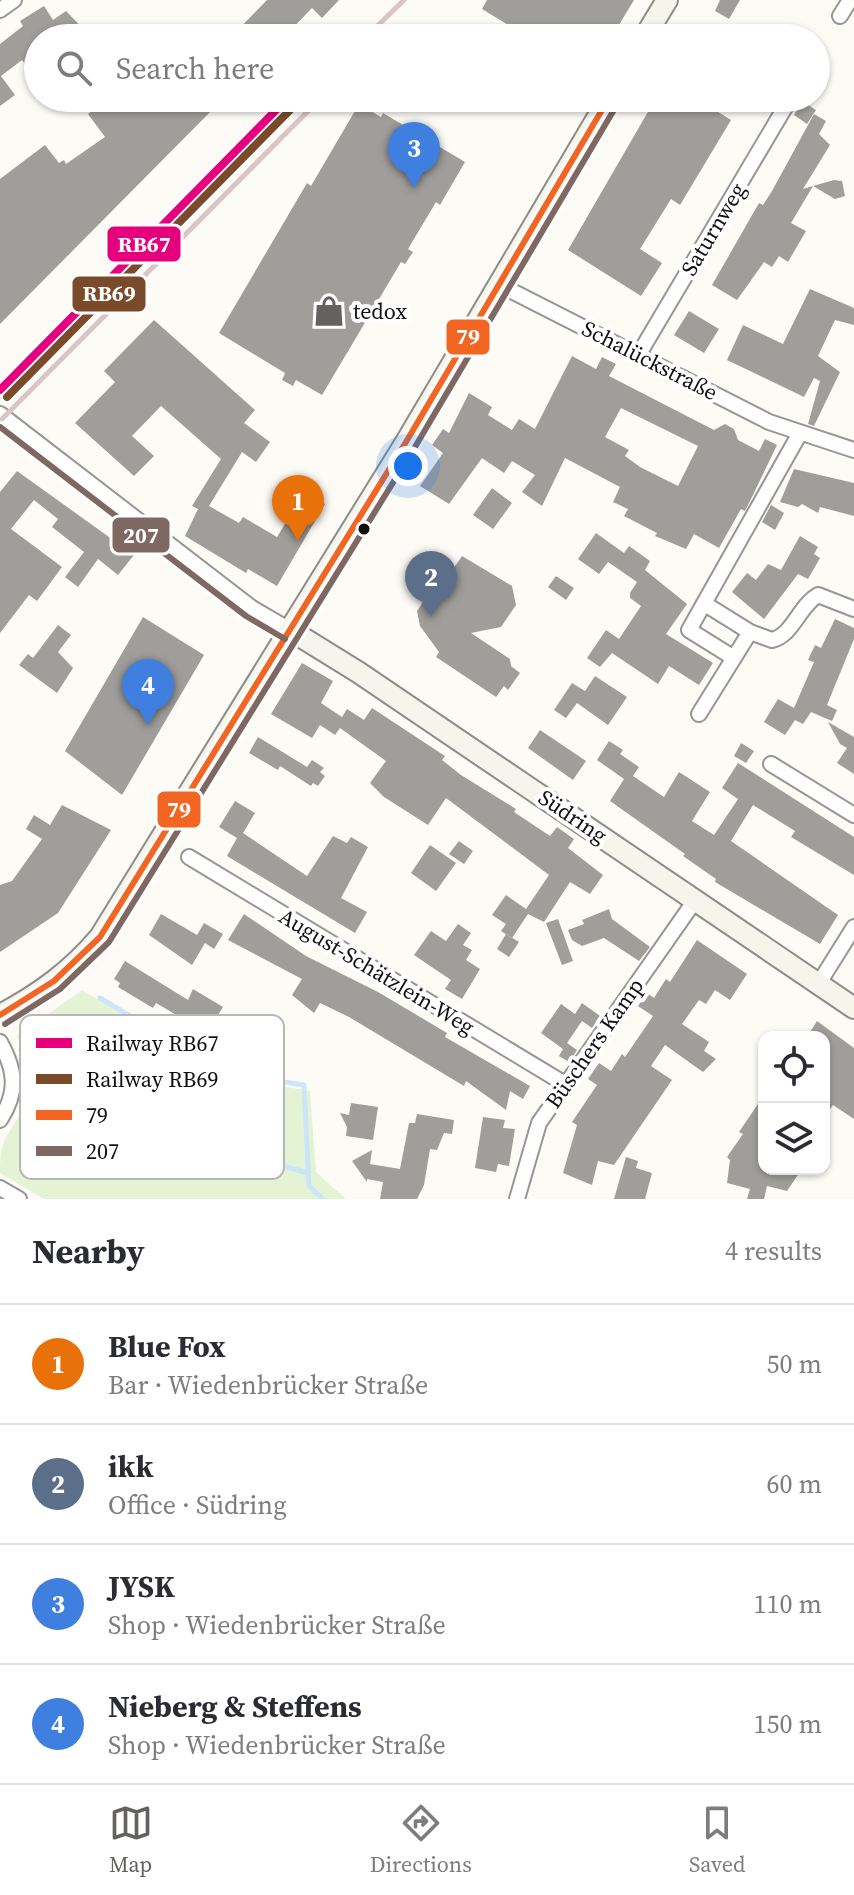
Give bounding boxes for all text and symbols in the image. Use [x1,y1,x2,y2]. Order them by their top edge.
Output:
search box [24,24,830,112]
icon: search [52,46,96,90]
text: Search here [116,48,274,89]
pin: 3 [388,122,440,188]
street label: Saturnweg [674,177,752,281]
line badge: RB67 [106,225,182,263]
text: RB67 [117,229,171,259]
line badge: RB69 [71,275,147,313]
text: RB69 [82,278,136,308]
shop icon: tedox [312,294,346,328]
place label: tedox [353,296,407,326]
street label: Schalückstraße [577,313,723,407]
line badge: 79 [445,318,491,356]
text: 79 [456,321,480,351]
your location [388,446,428,486]
pin: 1 [272,475,324,541]
line badge: 207 [111,516,171,554]
text: 207 [123,520,159,550]
unlabelled marker [356,521,372,537]
pin: 2 [405,551,457,617]
pin: 4 [122,659,174,725]
street label: Südring [533,782,613,850]
line badge: 79 [156,790,202,829]
text: 79 [167,794,191,824]
street label: August-Schätzlein-Weg [274,901,480,1041]
street label: Büschers Kamp [538,972,650,1114]
legend [20,1015,284,1179]
text: Railway RB67 [86,1028,218,1058]
map controls [758,1031,830,1175]
button: locate [758,1031,830,1103]
text: Railway RB69 [86,1064,218,1094]
text: 79 [86,1100,108,1130]
button: layers [758,1103,830,1175]
text: 207 [86,1136,119,1166]
text: Nearby [32,1228,145,1274]
text: 4 results [725,1233,822,1269]
text: Blue Fox [108,1326,226,1367]
text: 1 [51,1346,65,1382]
text: 50 m [767,1346,822,1382]
text: Bar · Wiedenbrücker Straße [108,1367,428,1403]
text: ikk [108,1446,153,1487]
text: 2 [51,1466,65,1502]
text: 60 m [767,1466,822,1502]
text: Office · Südring [108,1487,287,1523]
text: JYSK [108,1566,175,1607]
text: 3 [51,1586,65,1622]
text: 110 m [754,1586,822,1622]
text: Shop · Wiedenbrücker Straße [108,1607,446,1643]
text: Nieberg & Steffens [108,1686,362,1727]
text: 4 [51,1706,65,1742]
text: 150 m [754,1706,822,1742]
text: Shop · Wiedenbrücker Straße [108,1727,446,1763]
tab: Map [109,1801,153,1879]
tab: Directions [370,1801,472,1879]
tab: Saved [689,1801,745,1879]

